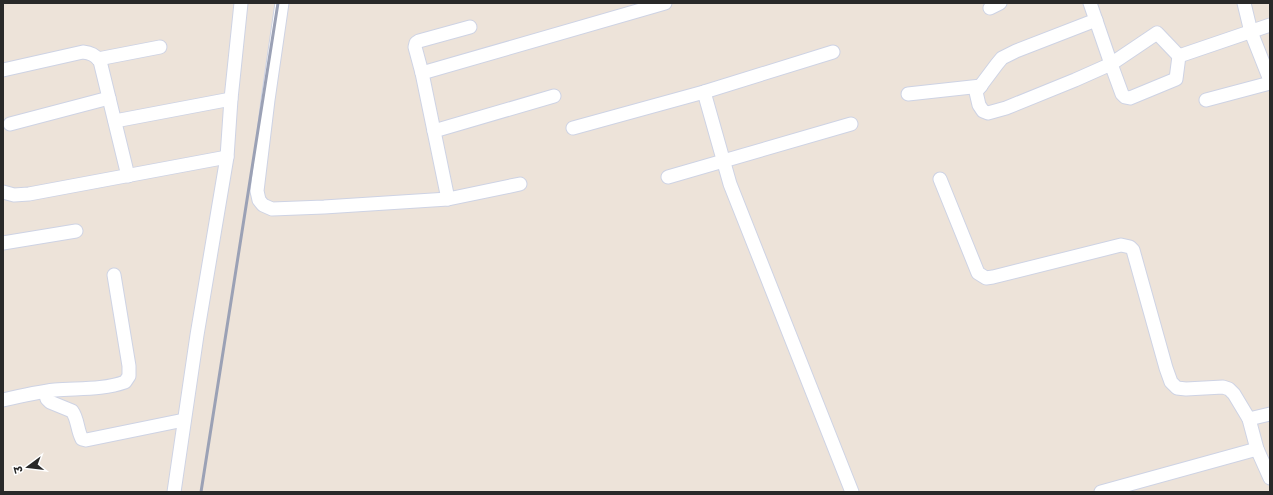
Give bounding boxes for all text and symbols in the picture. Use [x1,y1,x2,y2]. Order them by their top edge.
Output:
north arrow [8,447,48,487]
text: उ [10,464,27,476]

